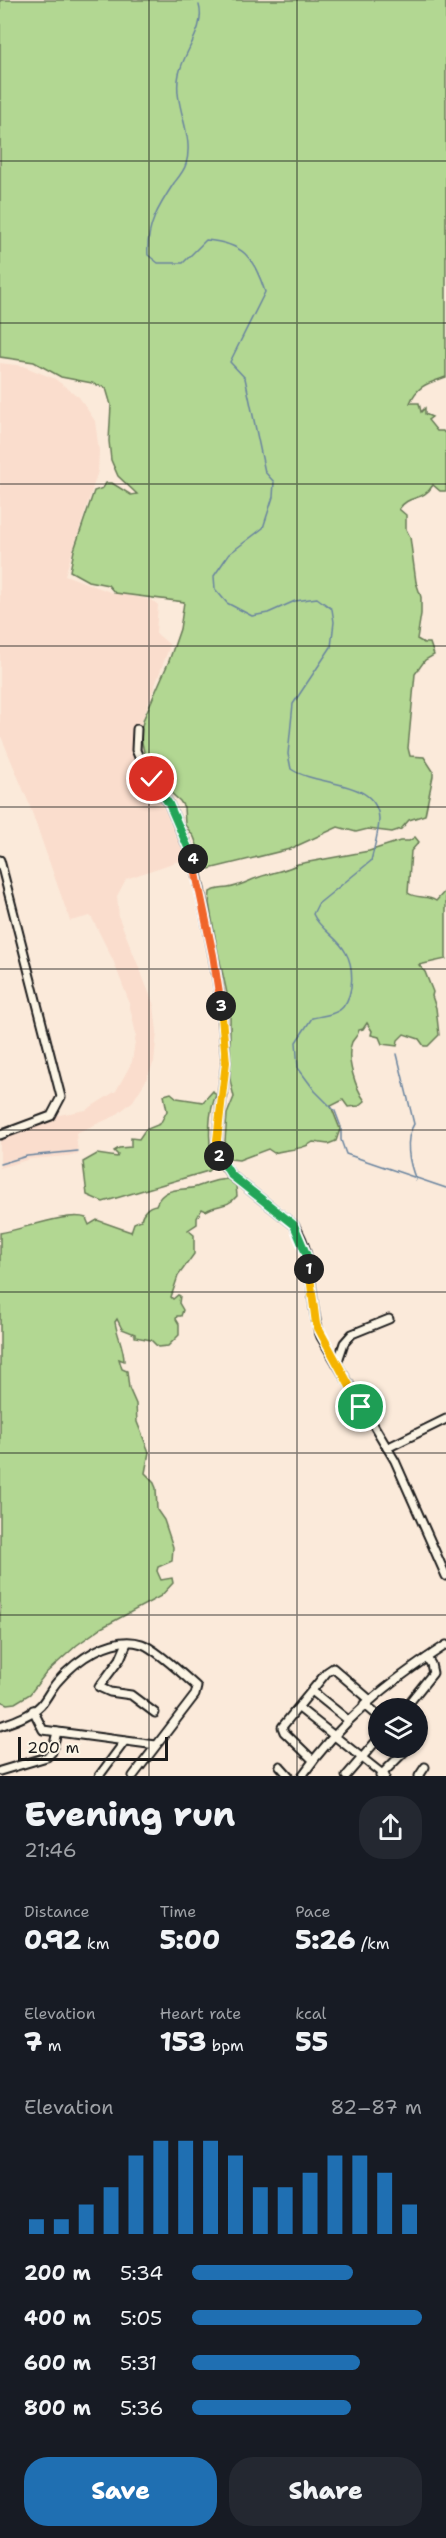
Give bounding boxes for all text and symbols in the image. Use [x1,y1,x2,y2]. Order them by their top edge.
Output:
pin [126,753,177,804]
icon: check [135,762,168,795]
pin: 4 [178,844,208,874]
text: 4 [187,848,199,869]
pin: 3 [206,991,236,1021]
text: 3 [215,995,227,1016]
pin: 2 [204,1141,234,1171]
text: 2 [213,1145,225,1166]
pin: 1 [294,1254,324,1284]
text: 1 [305,1258,313,1279]
pin [335,1381,386,1432]
icon: arrive [344,1390,377,1423]
map controls [368,1698,428,1758]
button: layers [368,1698,428,1758]
scale bar [18,1734,168,1762]
text: 200 m [27,1737,79,1758]
text: Evening run [24,1792,235,1837]
button: share [359,1796,422,1859]
text: 21:46 [24,1837,77,1863]
text: Distance [24,1901,90,1922]
text: Time [160,1901,196,1922]
text: Pace [295,1901,331,1922]
text: 0.92 [24,1922,81,1957]
text: 5:00 [160,1922,220,1957]
text: 5:26 [295,1922,356,1957]
text: km [81,1933,109,1954]
text: /km [356,1933,390,1954]
text: Elevation [24,2003,96,2024]
text: Heart rate [160,2003,241,2024]
text: kcal [295,2003,326,2024]
text: 7 [24,2024,42,2059]
text: 153 [160,2024,206,2059]
text: 55 [295,2024,328,2059]
text: m [42,2035,61,2056]
text: bpm [206,2035,244,2056]
text: Elevation [24,2094,114,2120]
text: 82–87 m [330,2094,422,2120]
text: 200 m [24,2260,91,2286]
text: 5:34 [120,2260,163,2286]
text: 400 m [24,2305,91,2331]
text: 5:05 [120,2305,162,2331]
text: 600 m [24,2350,91,2376]
text: 5:31 [120,2350,157,2376]
text: 800 m [24,2395,91,2421]
text: 5:36 [120,2395,163,2421]
button: Save [24,2457,217,2526]
button: Share [229,2457,422,2526]

